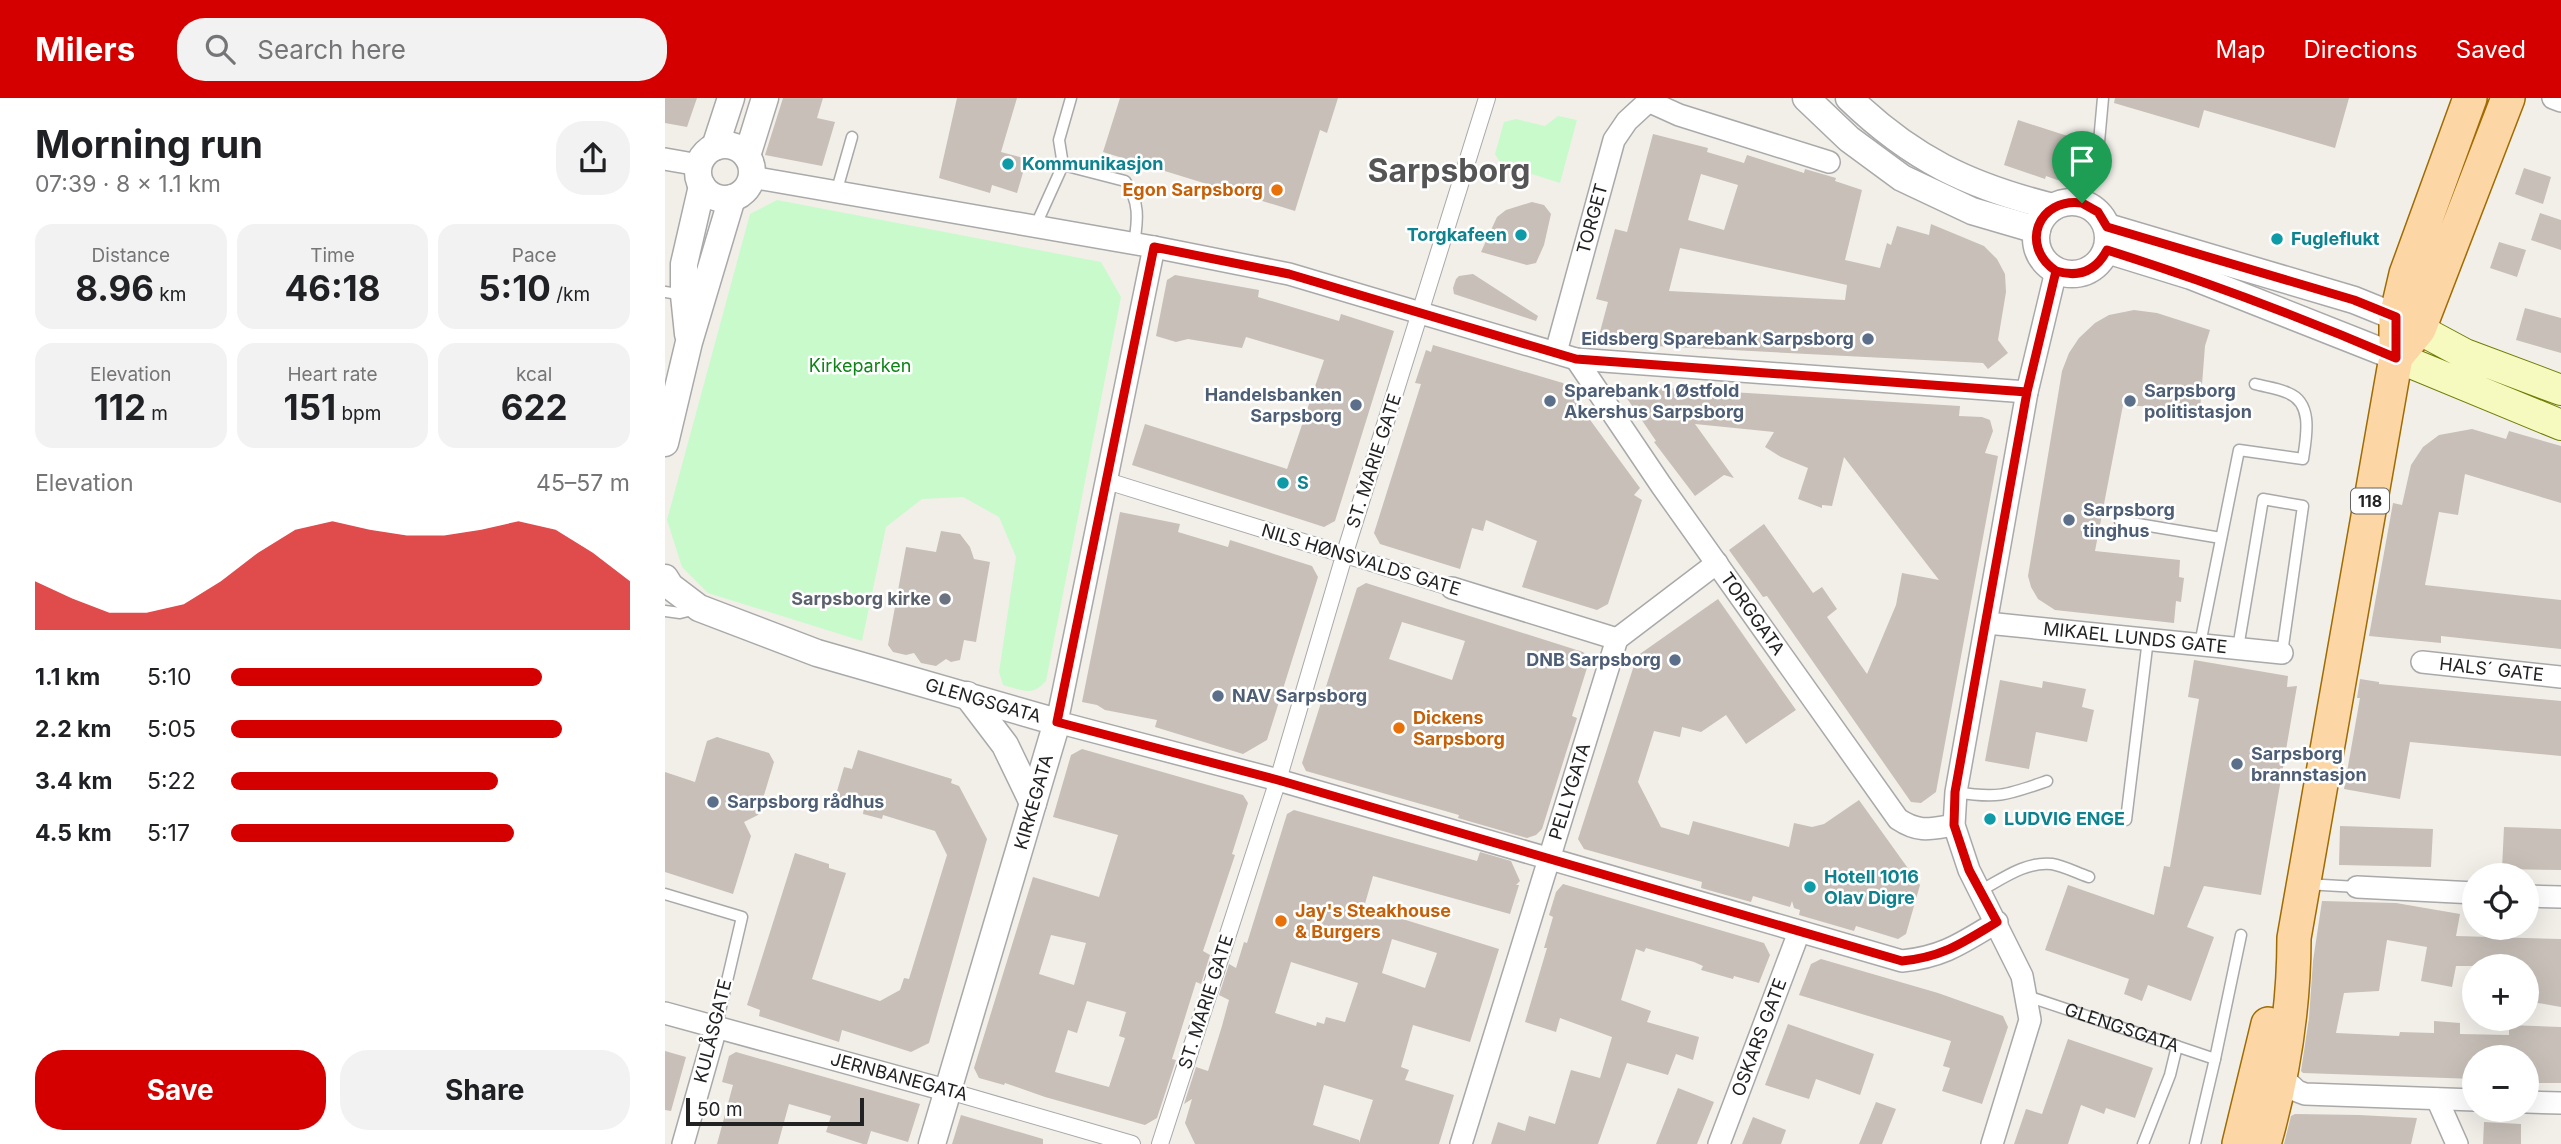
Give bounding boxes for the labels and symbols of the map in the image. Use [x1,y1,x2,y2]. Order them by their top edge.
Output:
pin [2052,131,2112,203]
district label: Sarpsborg [1367,151,1531,190]
place label: Kommunikasjon [1022,153,1164,174]
marker: Kommunikasjon [1000,156,1016,172]
place label: Egon Sarpsborg [1122,179,1263,200]
street label: TORGET [1572,181,1612,256]
marker: Egon Sarpsborg [1269,182,1285,198]
place label: Torgkafeen [1407,224,1507,245]
marker: Torgkafeen [1513,227,1529,243]
place label: Fugleflukt [2291,228,2380,249]
marker: Fugleflukt [2269,231,2285,247]
place label: Eidsberg Sparebank Sarpsborg [1581,328,1854,349]
marker: Eidsberg Sparebank Sarpsborg [1860,331,1876,347]
park label: Kirkeparken [809,355,911,376]
place label: Sparebank 1 Østfold Akershus Sarpsborg [1564,380,1744,422]
place label: Sarpsborg politistasjon [2144,380,2252,422]
place label: Handelsbanken Sarpsborg [1205,384,1342,426]
street label: ST. MARIE GATE [1342,391,1405,531]
marker: Sparebank 1 Østfold Akershus Sarpsborg [1542,393,1558,409]
marker: Sarpsborg politistasjon [2122,393,2138,409]
marker: Handelsbanken Sarpsborg [1348,397,1364,413]
place label: S [1297,472,1309,493]
marker: S [1275,475,1291,491]
road number: 118 [2351,488,2389,514]
place label: Sarpsborg tinghus [2083,499,2175,541]
marker: Sarpsborg tinghus [2061,512,2077,528]
street label: NILS HØNSVALDS GATE [1259,519,1463,600]
street label: TORGGATA [1716,568,1789,659]
place label: Sarpsborg kirke [791,588,931,609]
marker: Sarpsborg kirke [937,591,953,607]
street label: MIKAEL LUNDS GATE [2042,618,2228,657]
place label: DNB Sarpsborg [1526,649,1661,670]
marker: DNB Sarpsborg [1667,652,1683,668]
street label: HALS´ GATE [2438,653,2545,685]
street label: GLENGSGATA [923,674,1044,727]
place label: NAV Sarpsborg [1232,685,1367,706]
marker: NAV Sarpsborg [1210,688,1226,704]
place label: Dickens Sarpsborg [1413,707,1505,749]
marker: Dickens Sarpsborg [1391,720,1407,736]
street label: PELLYGATA [1545,740,1594,842]
place label: Sarpsborg brannstasjon [2251,743,2367,785]
street label: KIRKEGATA [1010,752,1057,852]
marker: Sarpsborg brannstasjon [2229,756,2245,772]
place label: Sarpsborg rådhus [727,791,884,812]
marker: Sarpsborg rådhus [705,794,721,810]
place label: LUDVIG ENGE [2004,808,2125,829]
marker: LUDVIG ENGE [1982,811,1998,827]
place label: Hotell 1016 Olav Digre [1824,866,1919,908]
marker: Hotell 1016 Olav Digre [1802,879,1818,895]
place label: Jay's Steakhouse & Burgers [1295,900,1451,942]
marker: Jay's Steakhouse & Burgers [1273,913,1289,929]
street label: ST. MARIE GATE [1174,932,1237,1072]
street label: OSKARS GATE [1727,975,1791,1099]
street label: KULÅSGATE [688,976,736,1085]
street label: GLENGSGATA [2062,998,2182,1056]
street label: JERNBANEGATA [828,1048,970,1105]
scale bar [686,1095,865,1127]

